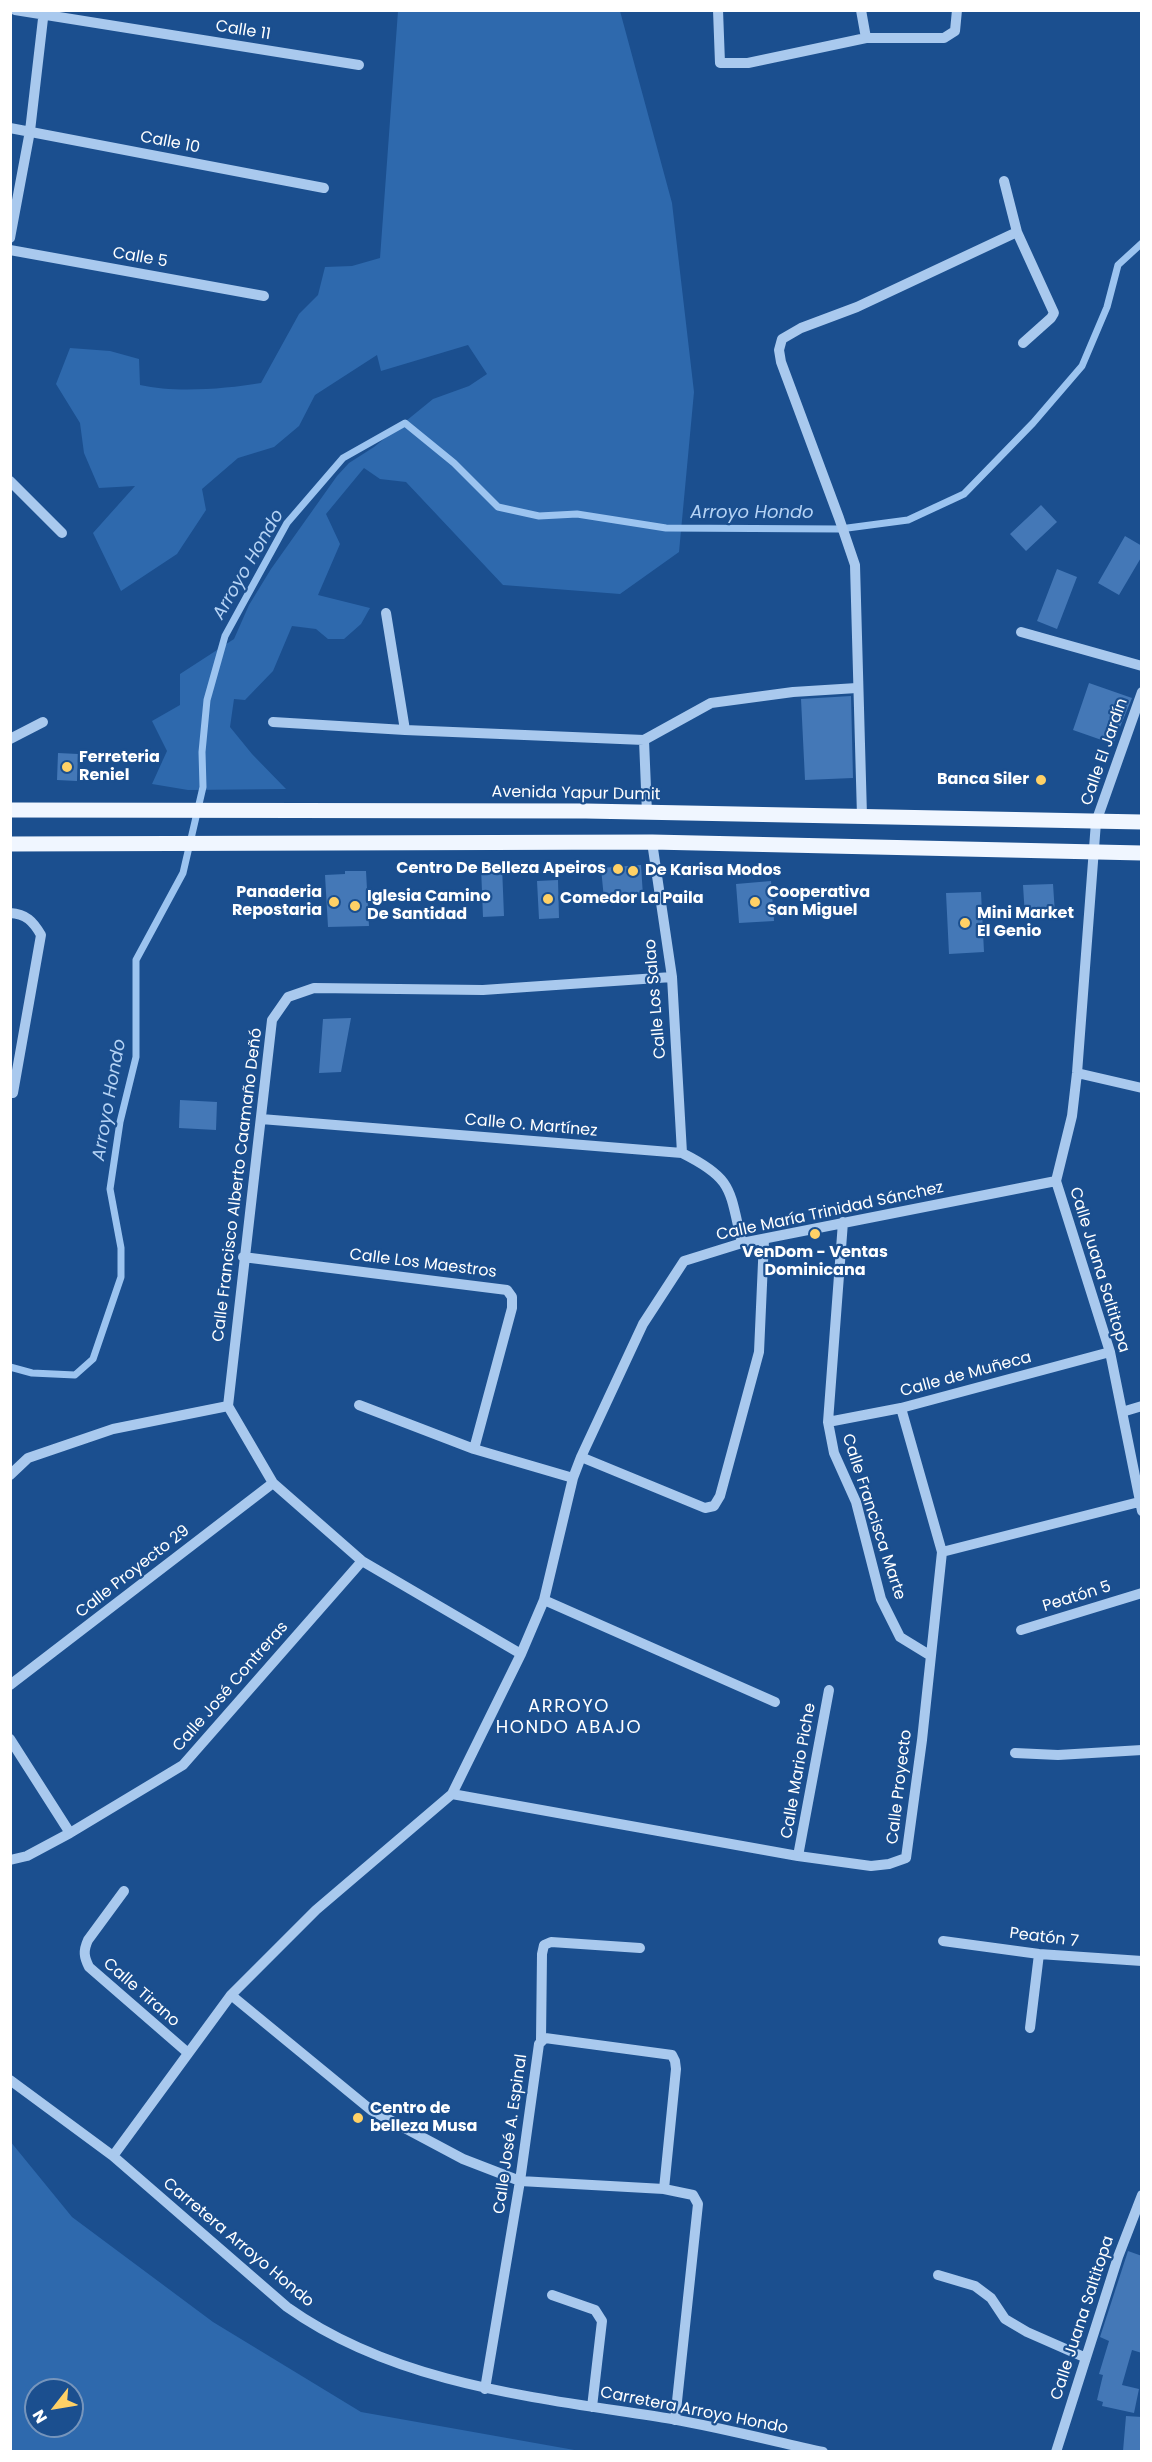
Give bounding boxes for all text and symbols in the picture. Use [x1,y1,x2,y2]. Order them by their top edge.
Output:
street label: Calle 11 [214,17,272,45]
street label: Calle 10 [139,128,201,158]
street label: Calle 5 [111,244,169,272]
water label: Arroyo Hondo [690,502,814,524]
water label: Arroyo Hondo [209,506,289,624]
street label: Calle El Jardín [1078,696,1132,808]
place label: Ferreteria Reniel [79,748,160,786]
marker: Ferreteria Reniel [60,760,74,774]
place label: Banca Siler [937,770,1029,790]
marker: Banca Siler [1034,773,1048,787]
street label: Avenida Yapur Dumit [491,783,661,805]
place label: Centro De Belleza Apeiros [396,859,606,879]
place label: De Karisa Modos [645,861,782,881]
marker: Centro De Belleza Apeiros [611,862,625,876]
marker: De Karisa Modos [626,864,640,878]
place label: Panaderia Repostaria [232,883,322,921]
place label: Cooperativa San Miguel [767,883,870,921]
place label: Iglesia Camino De Santidad [367,887,491,925]
place label: Comedor La Paila [560,889,704,909]
marker: Comedor La Paila [541,892,555,906]
marker: Panaderia Repostaria [327,895,341,909]
marker: Cooperativa San Miguel [748,895,762,909]
marker: Iglesia Camino De Santidad [348,899,362,913]
place label: Mini Market El Genio [977,904,1074,942]
marker: Mini Market El Genio [958,916,972,930]
street label: Calle Los Salao [641,938,671,1060]
street label: Calle Francisco Alberto Caamaño Deñó [209,1027,267,1343]
water label: Arroyo Hondo [89,1037,131,1163]
street label: Calle O. Martínez [464,1111,598,1141]
street label: Calle María Trinidad Sánchez [715,1179,945,1245]
street label: Calle Juana Saltitopa [1065,1185,1133,1355]
marker: VenDom - Ventas Dominicana [808,1227,822,1241]
place label: VenDom - Ventas Dominicana [742,1243,888,1281]
street label: Calle Los Maestros [348,1245,498,1283]
street label: Calle de Muñeca [898,1348,1034,1402]
street label: Calle Francisca Marte [837,1432,909,1602]
street label: Calle Proyecto 29 [72,1522,194,1622]
street label: Peatón 5 [1040,1577,1114,1617]
street label: Calle José Contreras [169,1618,293,1756]
district label: ARROYO HONDO ABAJO [496,1696,642,1738]
street label: Calle Mario Piche [778,1702,820,1840]
street label: Calle Proyecto [883,1729,917,1845]
street label: Peatón 7 [1008,1924,1080,1952]
street label: Calle Tirano [99,1955,183,2031]
street label: Calle José A. Espinal [490,2053,532,2215]
place label: Centro de belleza Musa [370,2099,477,2137]
marker: Centro de belleza Musa [351,2111,365,2125]
street label: Carretera Arroyo Hondo [159,2174,317,2312]
street label: Calle Juana Saltitopa [1047,2233,1119,2403]
north arrow [24,2378,84,2438]
street label: Carretera Arroyo Hondo [598,2383,790,2439]
text: N [27,2405,53,2428]

